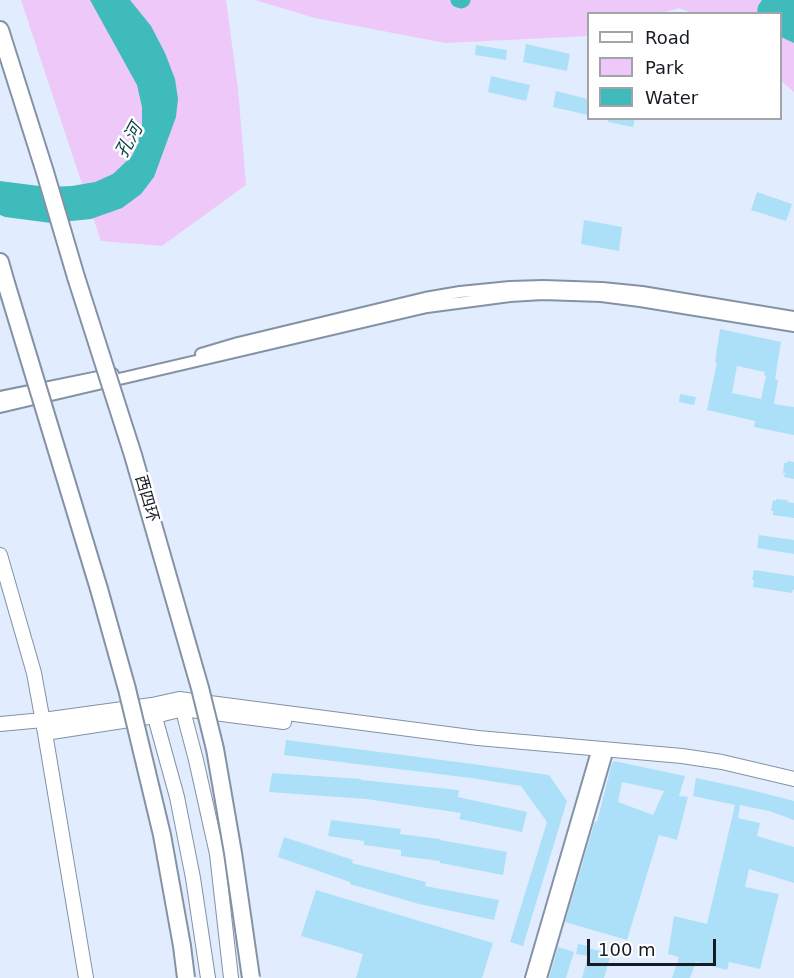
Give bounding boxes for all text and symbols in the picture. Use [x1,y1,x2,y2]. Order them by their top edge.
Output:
legend [587,12,782,120]
text: Road [645,27,690,48]
text: Park [645,57,684,78]
text: Water [645,87,698,108]
water label: 孔河 [112,120,148,162]
street label: 西四环 [130,473,162,525]
scale bar [590,927,719,965]
text: 100 m [598,939,656,960]

